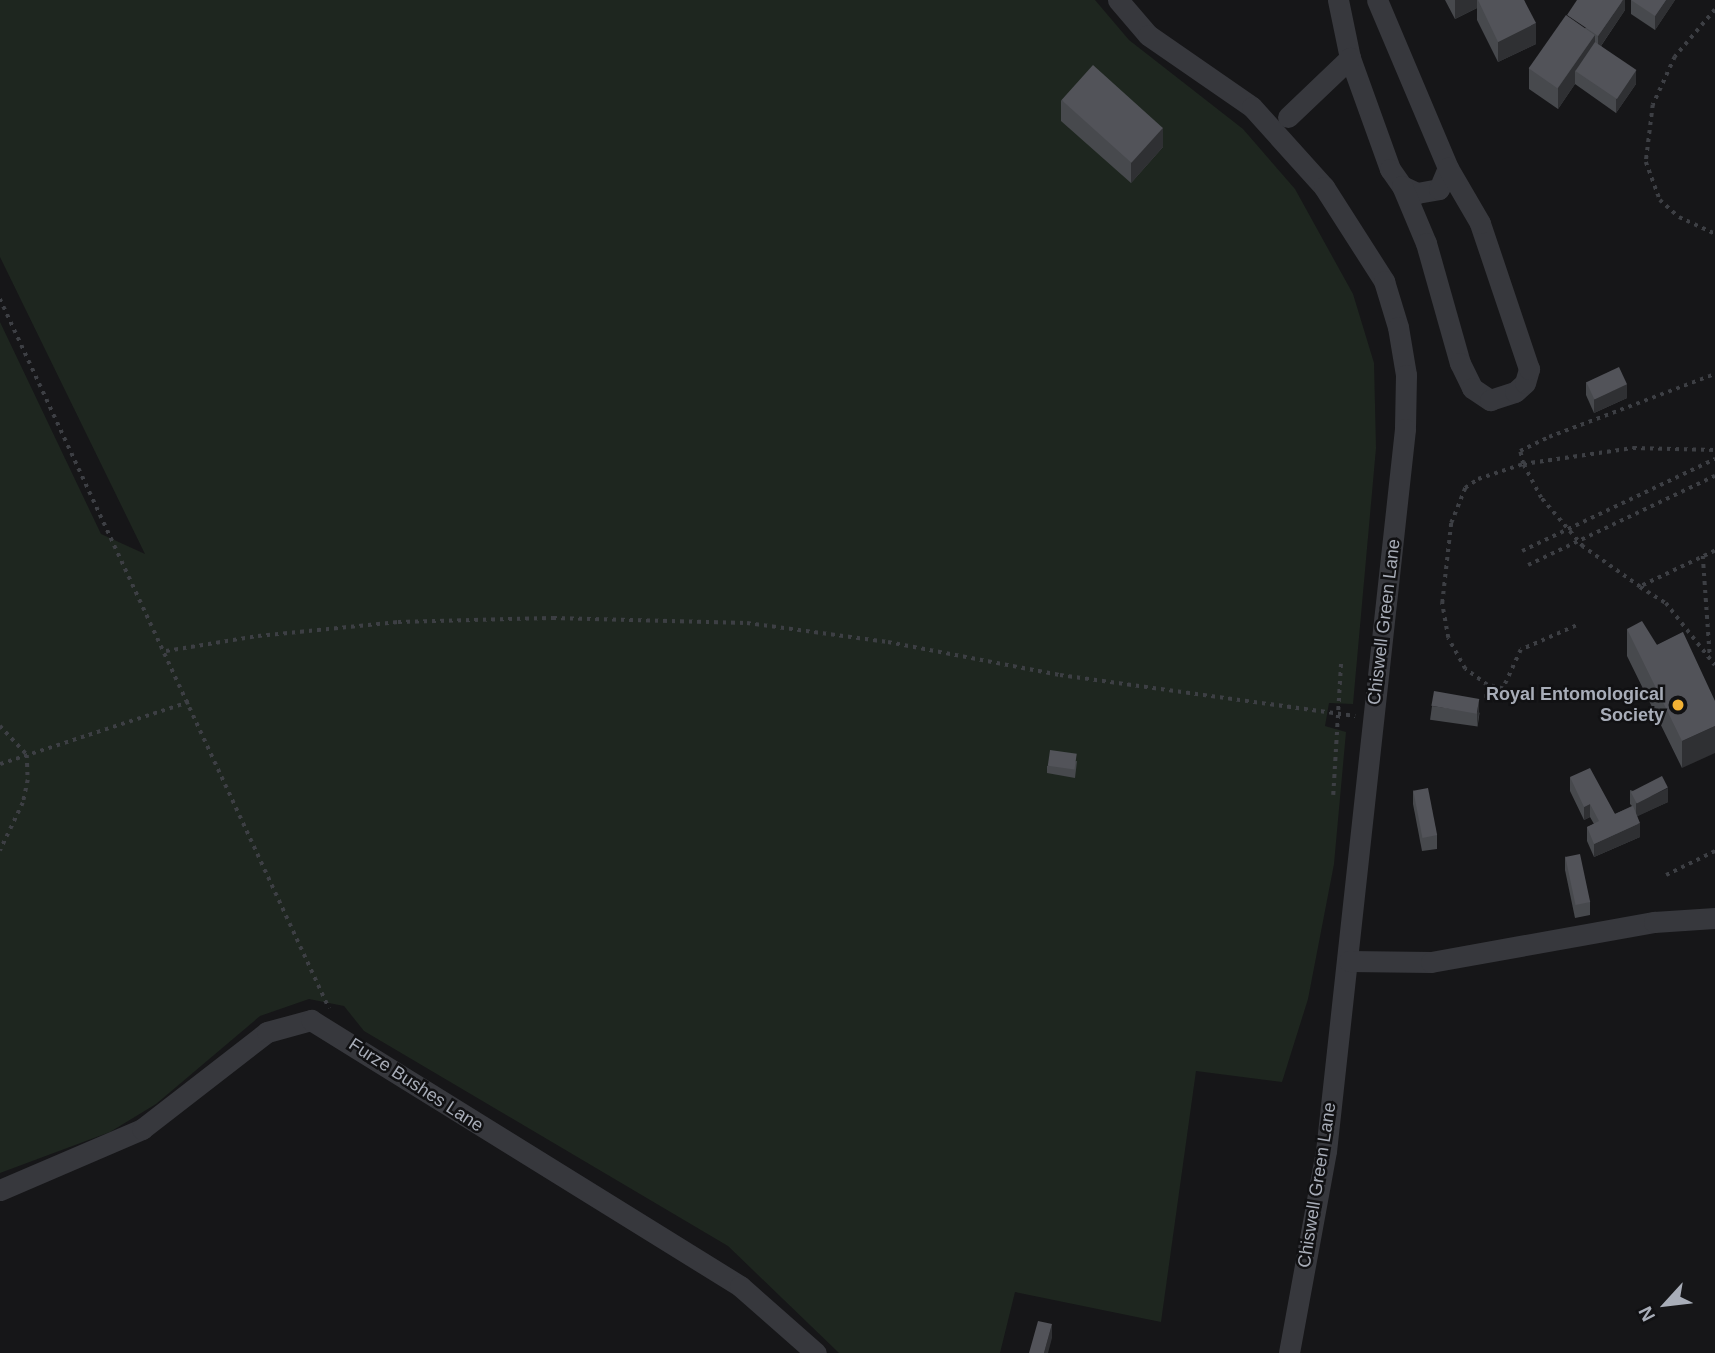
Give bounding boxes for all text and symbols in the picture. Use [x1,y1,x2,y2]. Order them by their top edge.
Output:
street label: Chiswell Green Lane [1363,538,1405,706]
place label: Royal Entomological Society [1486,684,1664,726]
marker: Royal Entomological Society [1670,697,1686,713]
street label: Furze Bushes Lane [345,1033,487,1137]
street label: Chiswell Green Lane [1293,1101,1341,1269]
north arrow [1631,1269,1701,1339]
text: N [1634,1303,1659,1325]

